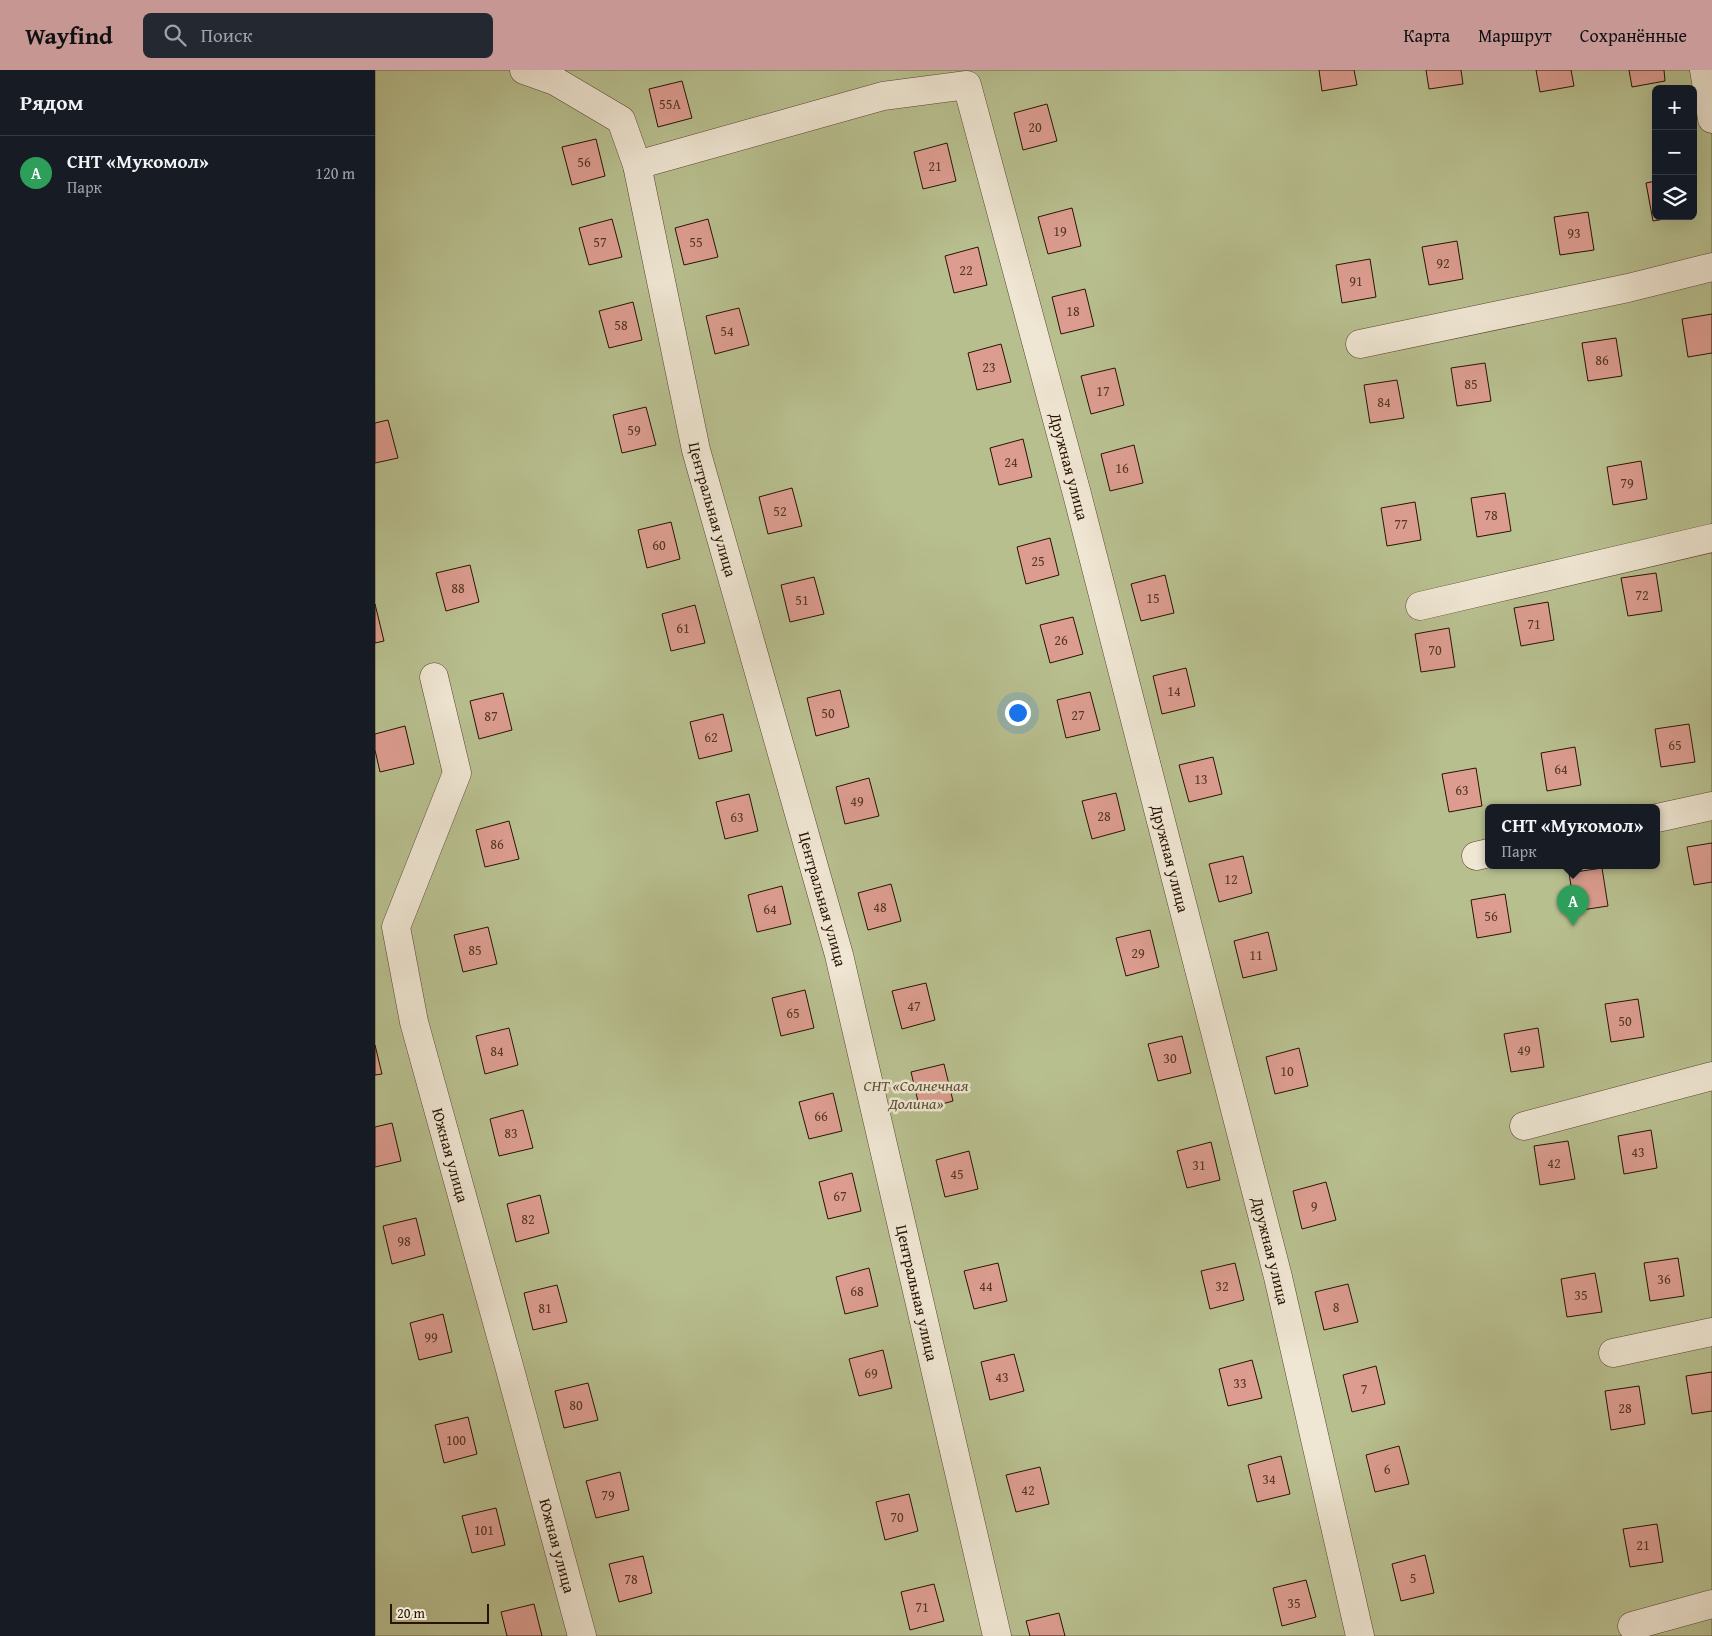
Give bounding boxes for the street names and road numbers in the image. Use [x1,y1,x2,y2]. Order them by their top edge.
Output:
street label: Дружная улица [1043,409,1095,523]
street label: Центральная улица [683,440,743,580]
street label: Дружная улица [1145,801,1196,915]
street label: Центральная улица [793,829,853,969]
street label: Южная улица [426,1105,475,1205]
street label: Дружная улица [1246,1193,1296,1307]
street label: Центральная улица [890,1222,945,1364]
street label: Южная улица [533,1496,582,1596]

